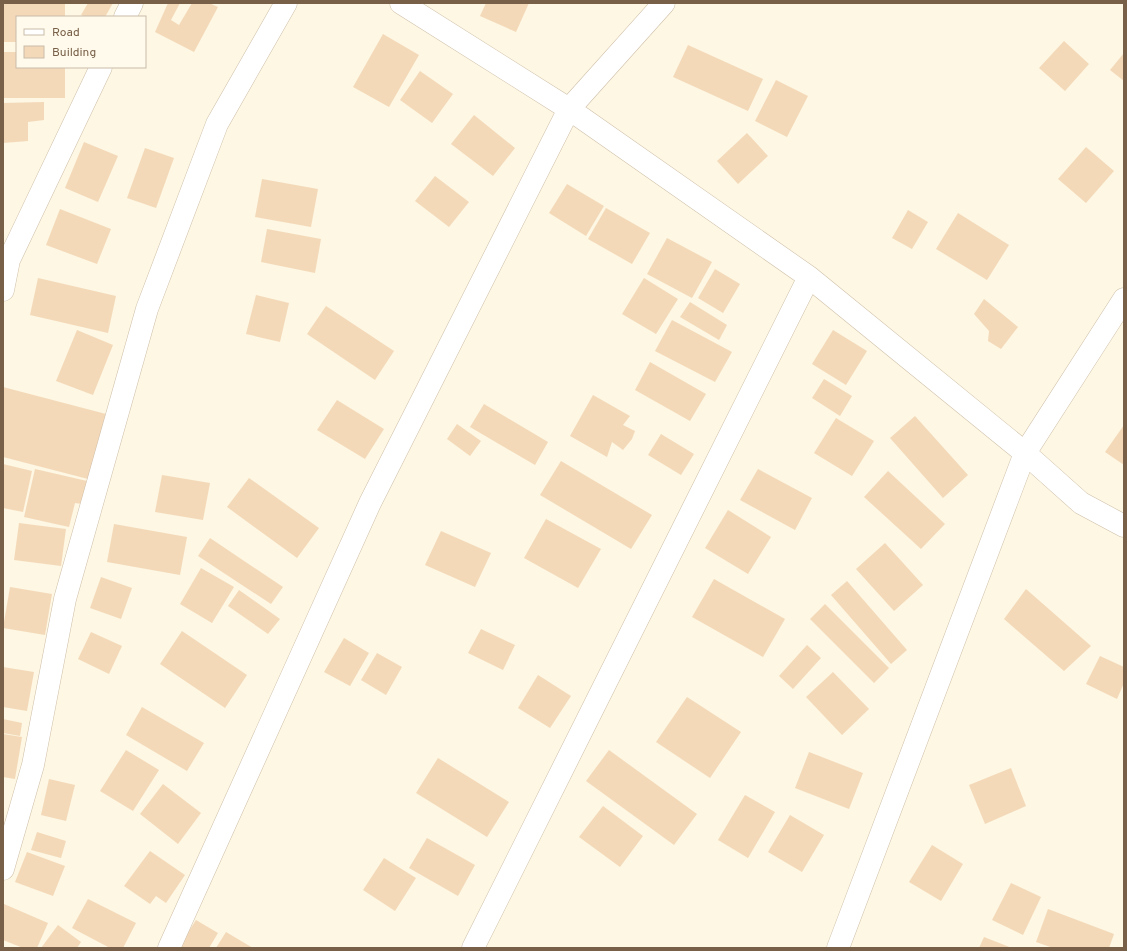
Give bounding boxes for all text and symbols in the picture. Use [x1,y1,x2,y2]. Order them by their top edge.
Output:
legend [16,16,146,68]
text: Road [52,25,80,41]
text: Building [52,45,96,61]

